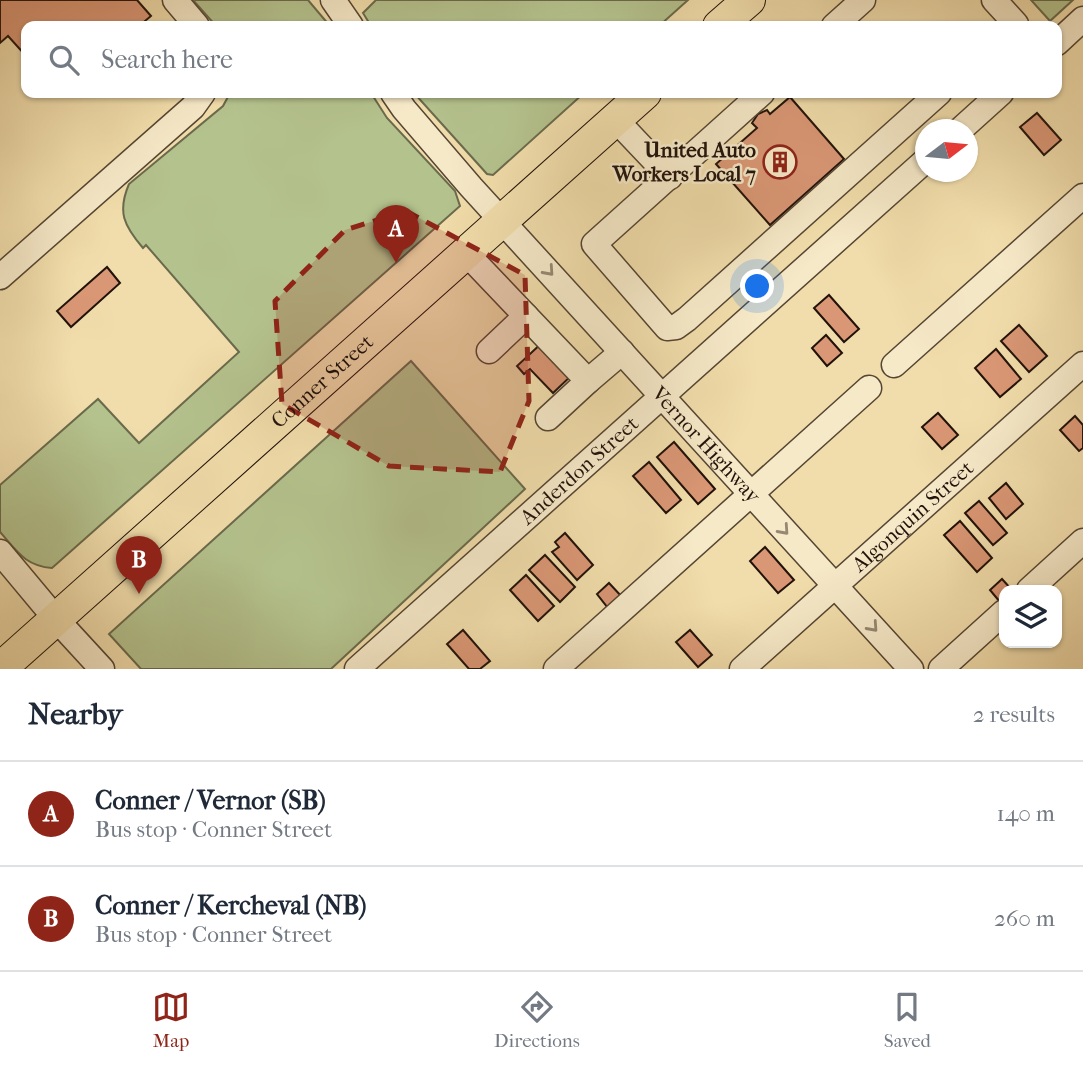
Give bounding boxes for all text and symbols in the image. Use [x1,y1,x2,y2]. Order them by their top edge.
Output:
search box [21,21,1062,98]
icon: search [45,41,83,79]
text: Search here [101,44,233,75]
north arrow [915,119,978,182]
place label: United Auto Workers Local 7 [612,138,756,186]
building icon: United Auto Workers Local 7 [761,143,799,181]
pin: A [373,205,419,263]
one-way arrow [541,263,553,276]
your location [740,269,774,303]
street label: Conner Street [266,329,378,433]
street label: Vernor Highway [646,381,766,508]
street label: Anderdon Street [514,411,644,530]
street label: Algonquin Street [846,456,979,577]
one-way arrow [776,522,788,535]
pin: B [116,536,162,594]
map controls [999,585,1062,648]
button: layers [999,585,1062,648]
one-way arrow [865,619,877,632]
text: Nearby [28,697,123,732]
text: 2 results [973,701,1055,728]
text: Conner / Vernor (SB) [95,785,326,816]
text: A [44,800,58,827]
text: 140 m [996,800,1055,827]
text: Bus stop · Conner Street [95,816,332,843]
text: Conner / Kercheval (NB) [95,890,367,921]
text: B [44,905,58,932]
text: 260 m [994,905,1055,932]
text: Bus stop · Conner Street [95,921,332,948]
tab: Map [152,988,190,1052]
tab: Directions [494,988,580,1052]
tab: Saved [884,988,931,1052]

